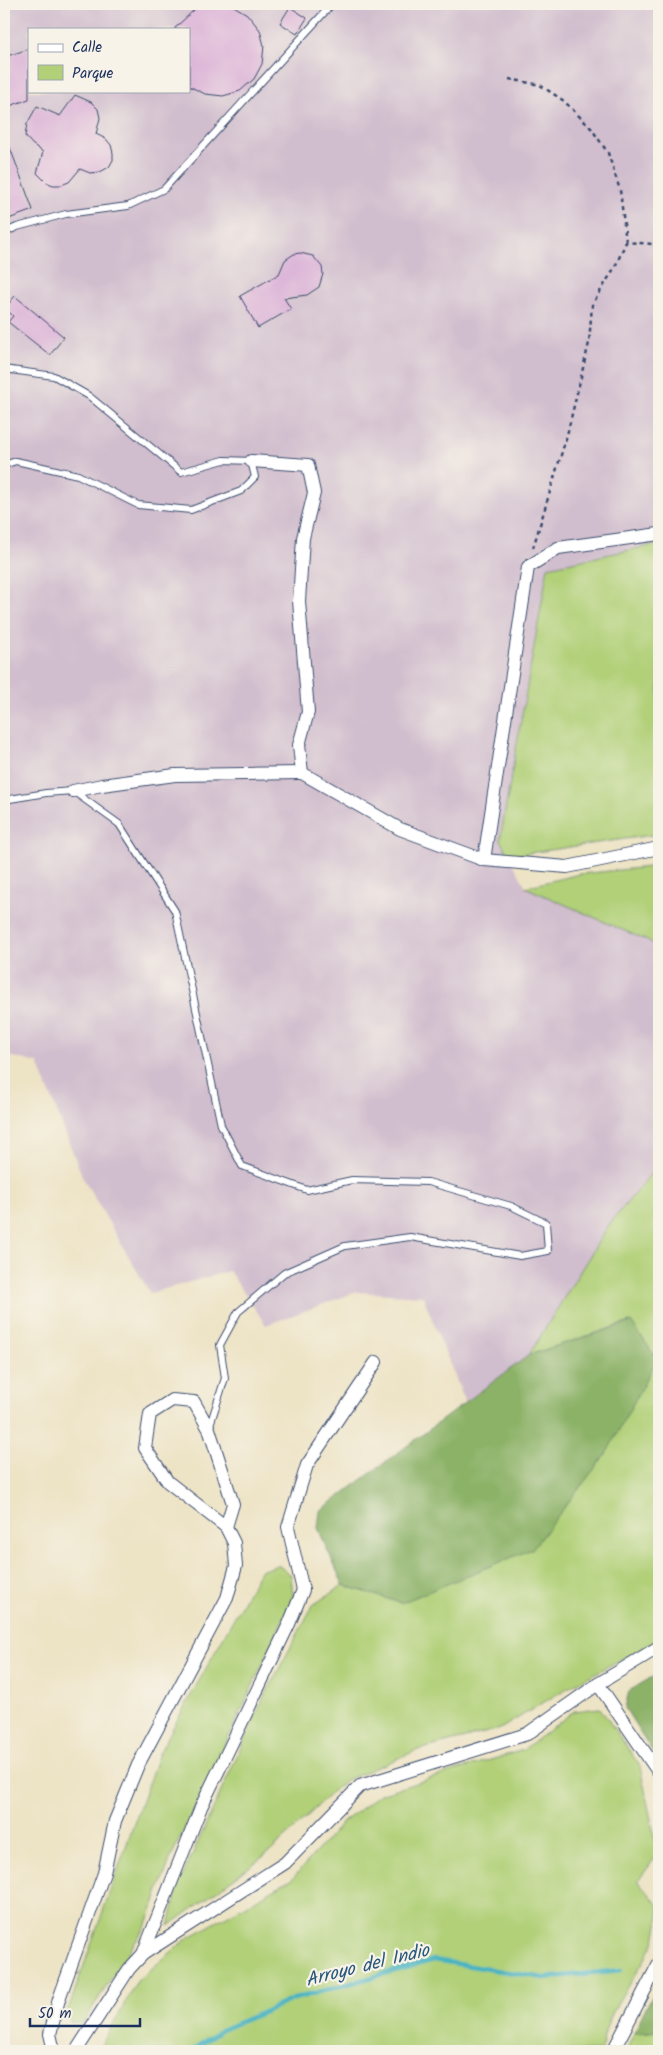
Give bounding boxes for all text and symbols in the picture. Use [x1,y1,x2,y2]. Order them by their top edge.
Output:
legend [28,28,190,92]
text: Calle [72,36,102,60]
text: Parque [72,62,113,86]
water label: Arroyo del Indio [302,1936,434,1996]
scale bar [30,1995,140,2027]
text: 50 m [38,2002,72,2026]

